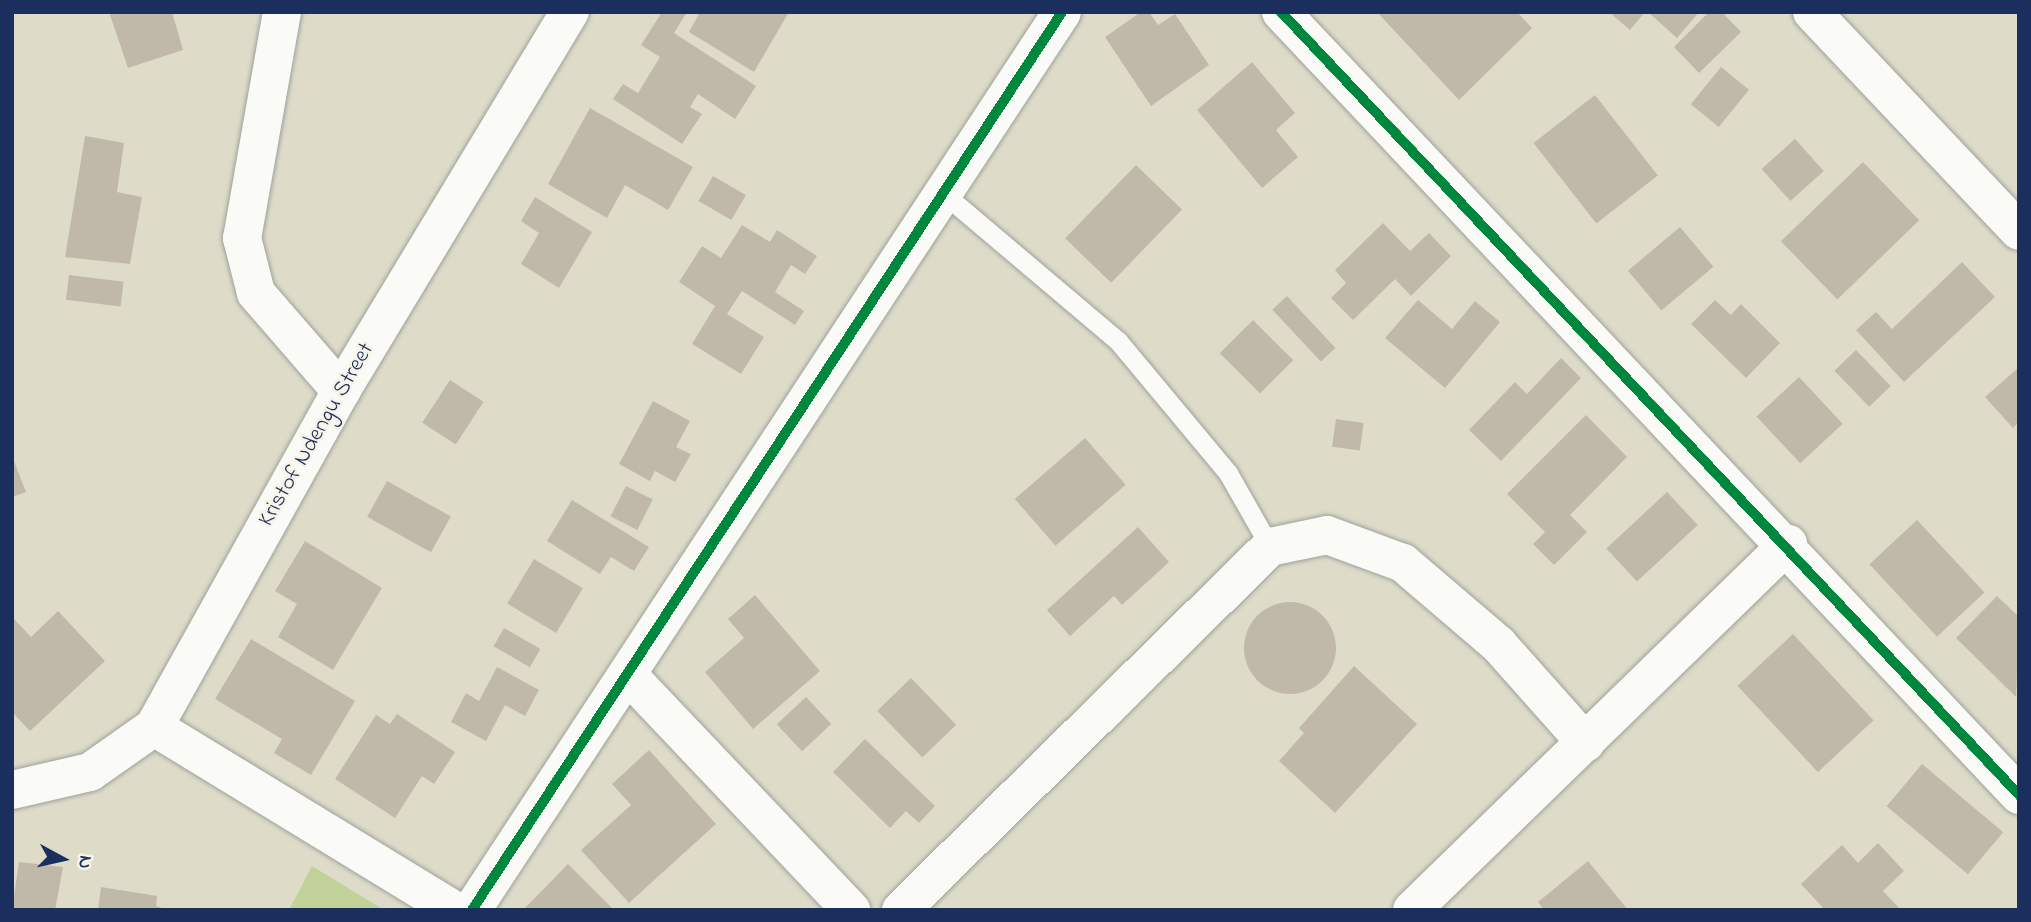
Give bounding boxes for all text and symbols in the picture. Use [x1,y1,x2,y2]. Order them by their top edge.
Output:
street label: Kristof Ndengu Street [253,338,381,532]
north arrow [28,824,98,894]
text: N [70,854,99,870]

